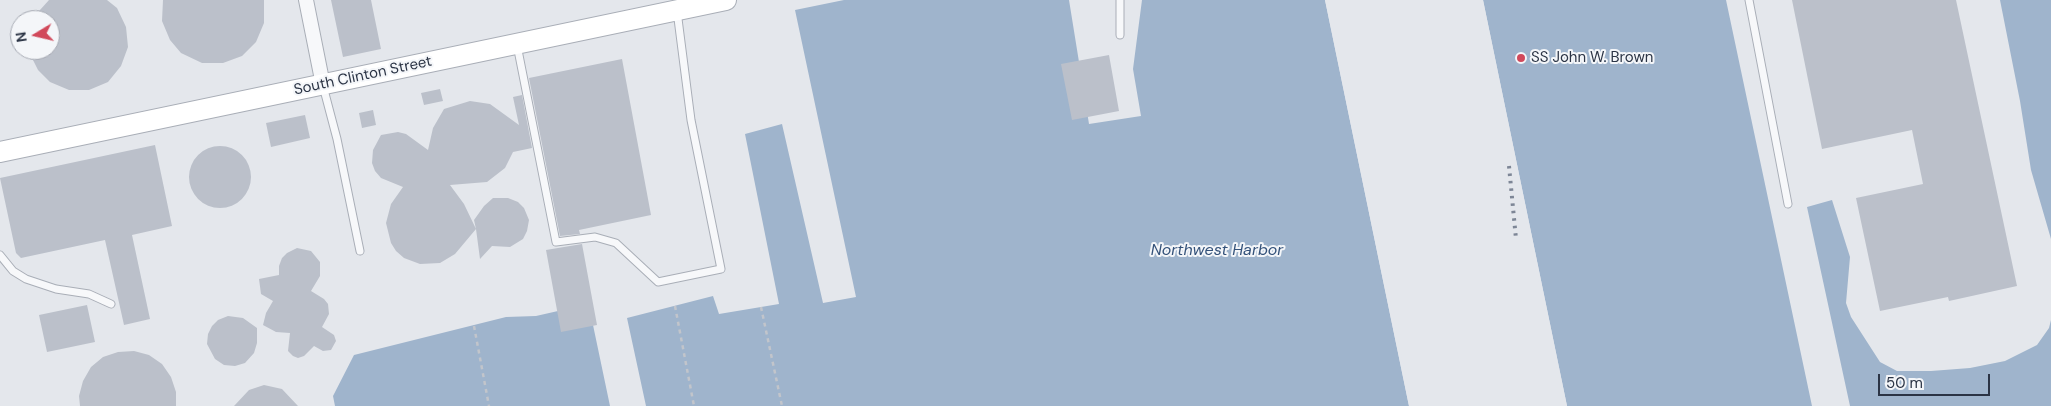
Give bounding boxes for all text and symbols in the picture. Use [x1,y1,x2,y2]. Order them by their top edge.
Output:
north arrow [10,10,60,60]
text: N [11,31,31,44]
place label: SS John W. Brown [1531,49,1653,67]
marker: SS John W. Brown [1515,52,1527,64]
street label: South Clinton Street [292,53,434,99]
water label: Northwest Harbor [1151,241,1283,261]
scale bar [1881,364,1994,396]
text: 50 m [1886,373,1923,393]

